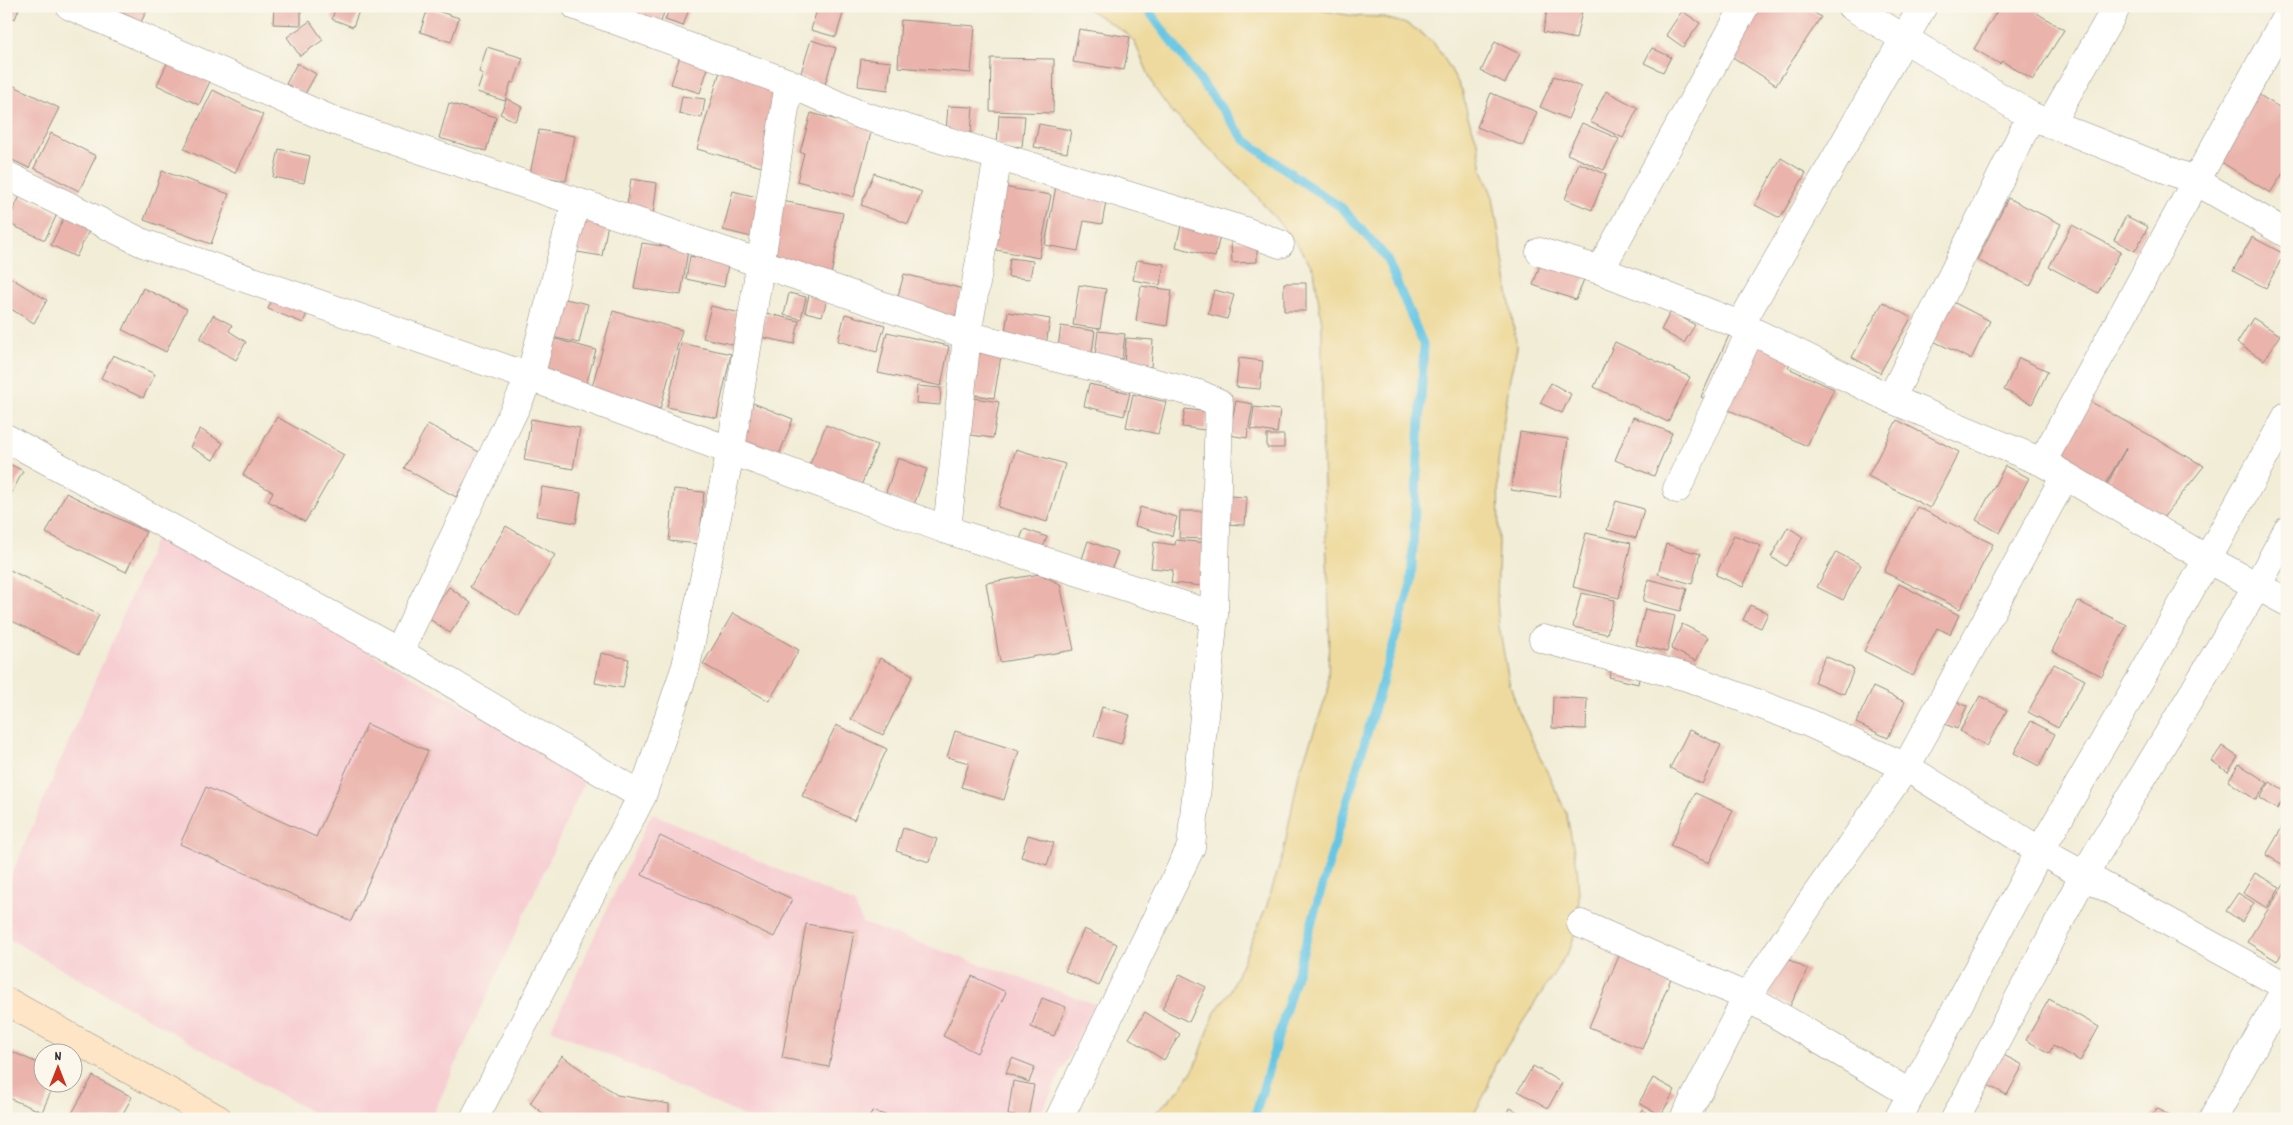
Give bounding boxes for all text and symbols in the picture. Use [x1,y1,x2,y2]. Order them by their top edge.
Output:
north arrow [32,1042,82,1092]
text: N [55,1047,62,1067]

